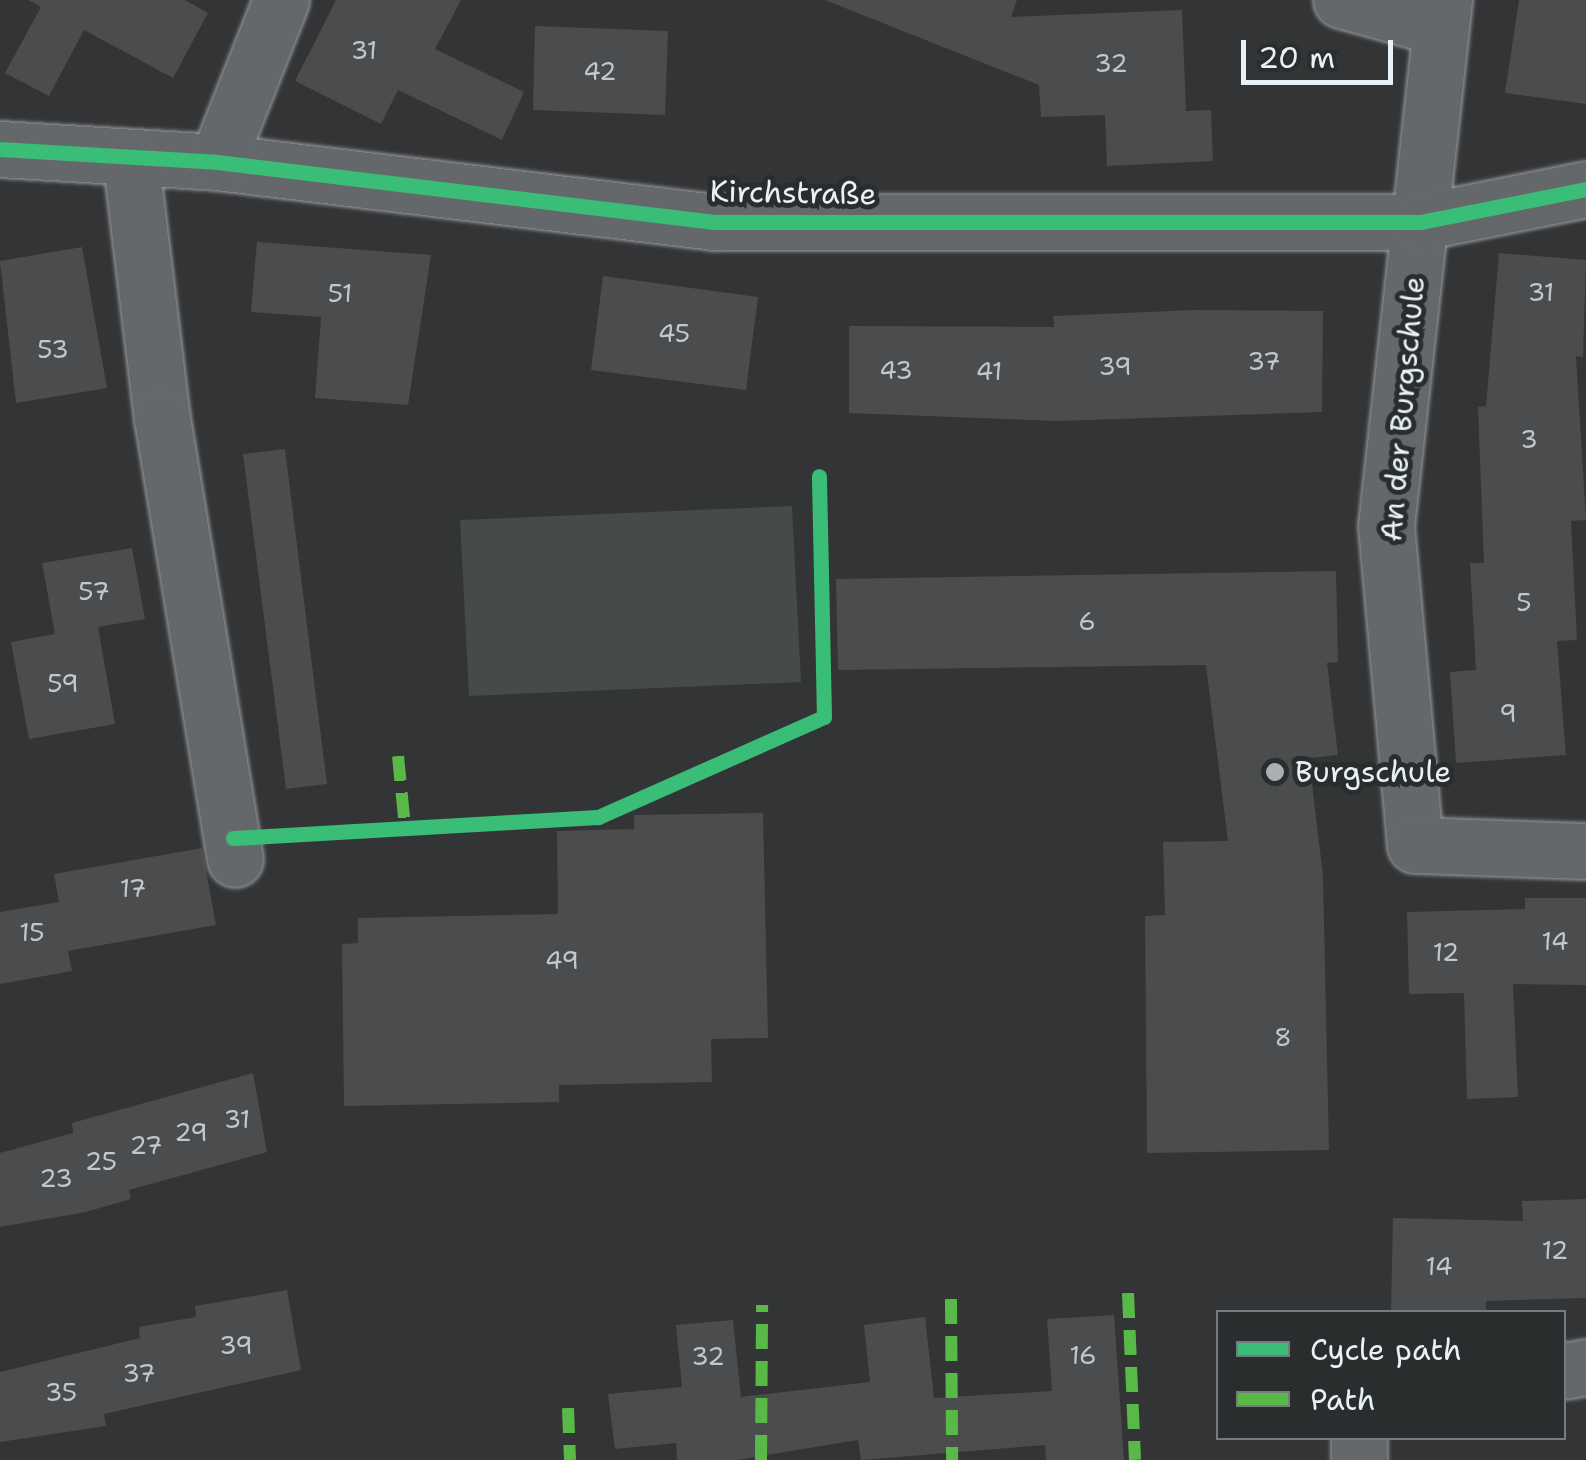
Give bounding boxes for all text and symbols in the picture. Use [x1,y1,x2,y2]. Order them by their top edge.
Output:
scale bar [1246,20,1398,82]
house number: 31 [351,35,377,65]
text: 20 m [1258,37,1335,78]
house number: 32 [1094,48,1128,78]
house number: 42 [583,56,617,86]
street label: Kirchstraße [709,174,877,212]
street label: An der Burgschule [1373,275,1433,543]
house number: 31 [1528,277,1554,307]
house number: 51 [328,278,352,308]
house number: 45 [658,318,690,348]
house number: 53 [37,334,69,364]
house number: 37 [1248,346,1280,376]
house number: 39 [1098,351,1132,381]
house number: 43 [879,355,913,385]
house number: 41 [976,356,1002,386]
house number: 3 [1520,424,1538,454]
house number: 57 [78,576,110,606]
house number: 5 [1516,587,1532,617]
house number: 6 [1078,606,1096,636]
house number: 59 [47,668,79,698]
house number: 9 [1499,698,1517,728]
place label: Burgschule [1295,754,1451,790]
marker: Burgschule [1264,761,1286,783]
house number: 17 [120,873,146,903]
house number: 15 [19,917,45,947]
house number: 14 [1542,926,1568,956]
house number: 12 [1433,937,1459,967]
house number: 49 [545,945,579,975]
house number: 8 [1274,1022,1292,1052]
house number: 31 [224,1104,250,1134]
house number: 29 [174,1117,208,1147]
house number: 27 [129,1130,163,1160]
house number: 25 [85,1146,117,1176]
house number: 23 [39,1163,73,1193]
house number: 12 [1542,1235,1568,1265]
house number: 14 [1426,1251,1452,1281]
legend [1216,1310,1566,1440]
text: Cycle path [1310,1329,1462,1370]
house number: 39 [219,1330,253,1360]
house number: 16 [1069,1340,1097,1370]
house number: 32 [691,1341,725,1371]
house number: 37 [123,1358,155,1388]
house number: 35 [45,1377,77,1407]
text: Path [1310,1379,1376,1420]

